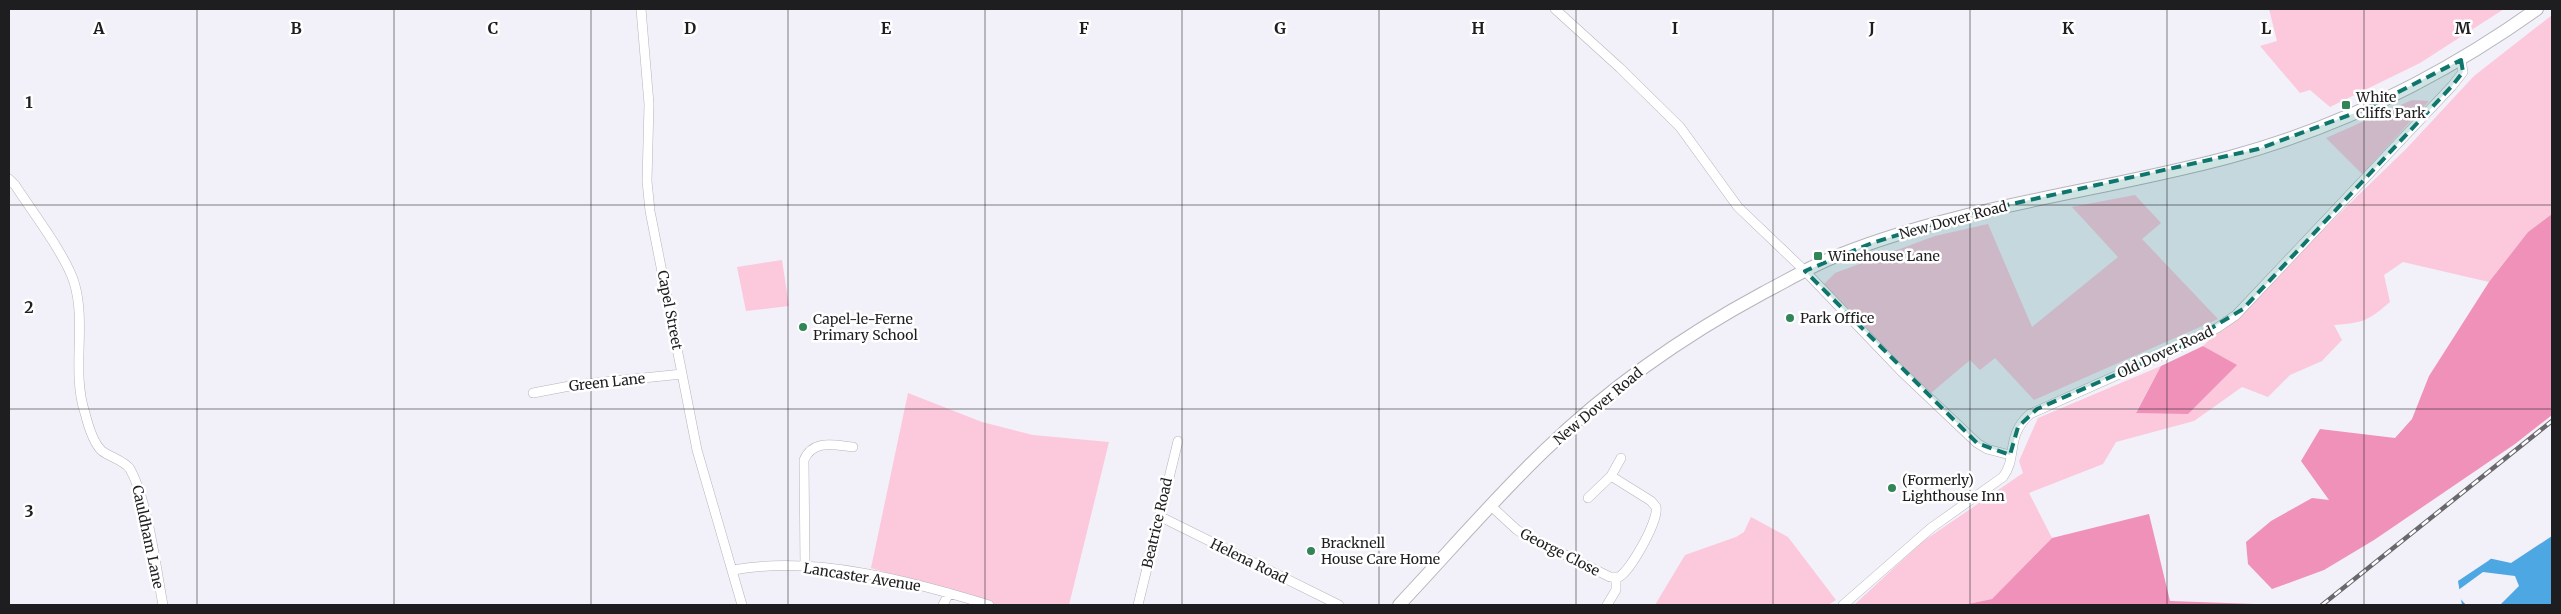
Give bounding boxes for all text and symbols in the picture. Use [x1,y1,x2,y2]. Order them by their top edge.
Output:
text: A [92,18,105,38]
text: B [290,18,302,38]
text: C [488,18,498,38]
text: D [684,18,696,38]
text: E [881,18,892,38]
text: F [1079,18,1089,38]
text: G [1274,18,1286,38]
text: H [1471,18,1485,38]
text: I [1672,18,1678,38]
text: J [1868,18,1875,38]
text: K [2062,18,2074,38]
text: L [2261,18,2271,38]
text: M [2455,18,2472,38]
place label: White Cliffs Park [2355,88,2426,122]
text: 1 [25,92,33,112]
marker: White Cliffs Park [2340,99,2352,111]
street label: New Dover Road [1897,197,2009,243]
place label: Winehouse Lane [1827,247,1940,265]
marker: Winehouse Lane [1812,250,1824,262]
street label: Capel Street [653,269,687,352]
text: 2 [24,297,34,317]
place label: Park Office [1800,309,1874,327]
place label: Capel-le-Ferne Primary School [813,310,918,344]
marker: Park Office [1784,312,1796,324]
marker: Capel-le-Ferne Primary School [797,321,809,333]
street label: Old Dover Road [2114,322,2216,382]
street label: New Dover Road [1550,363,1647,449]
street label: Green Lane [568,369,646,395]
place label: (Formerly) Lighthouse Inn [1902,471,2005,505]
street label: Beatrice Road [1138,475,1176,570]
marker: (Formerly) Lighthouse Inn [1886,482,1898,494]
street label: Cauldham Lane [128,484,168,590]
text: 3 [24,501,34,521]
street label: George Close [1517,524,1603,580]
street label: Helena Road [1207,534,1291,588]
place label: Bracknell House Care Home [1321,534,1440,568]
marker: Bracknell House Care Home [1305,545,1317,557]
street label: Lancaster Avenue [802,559,922,595]

